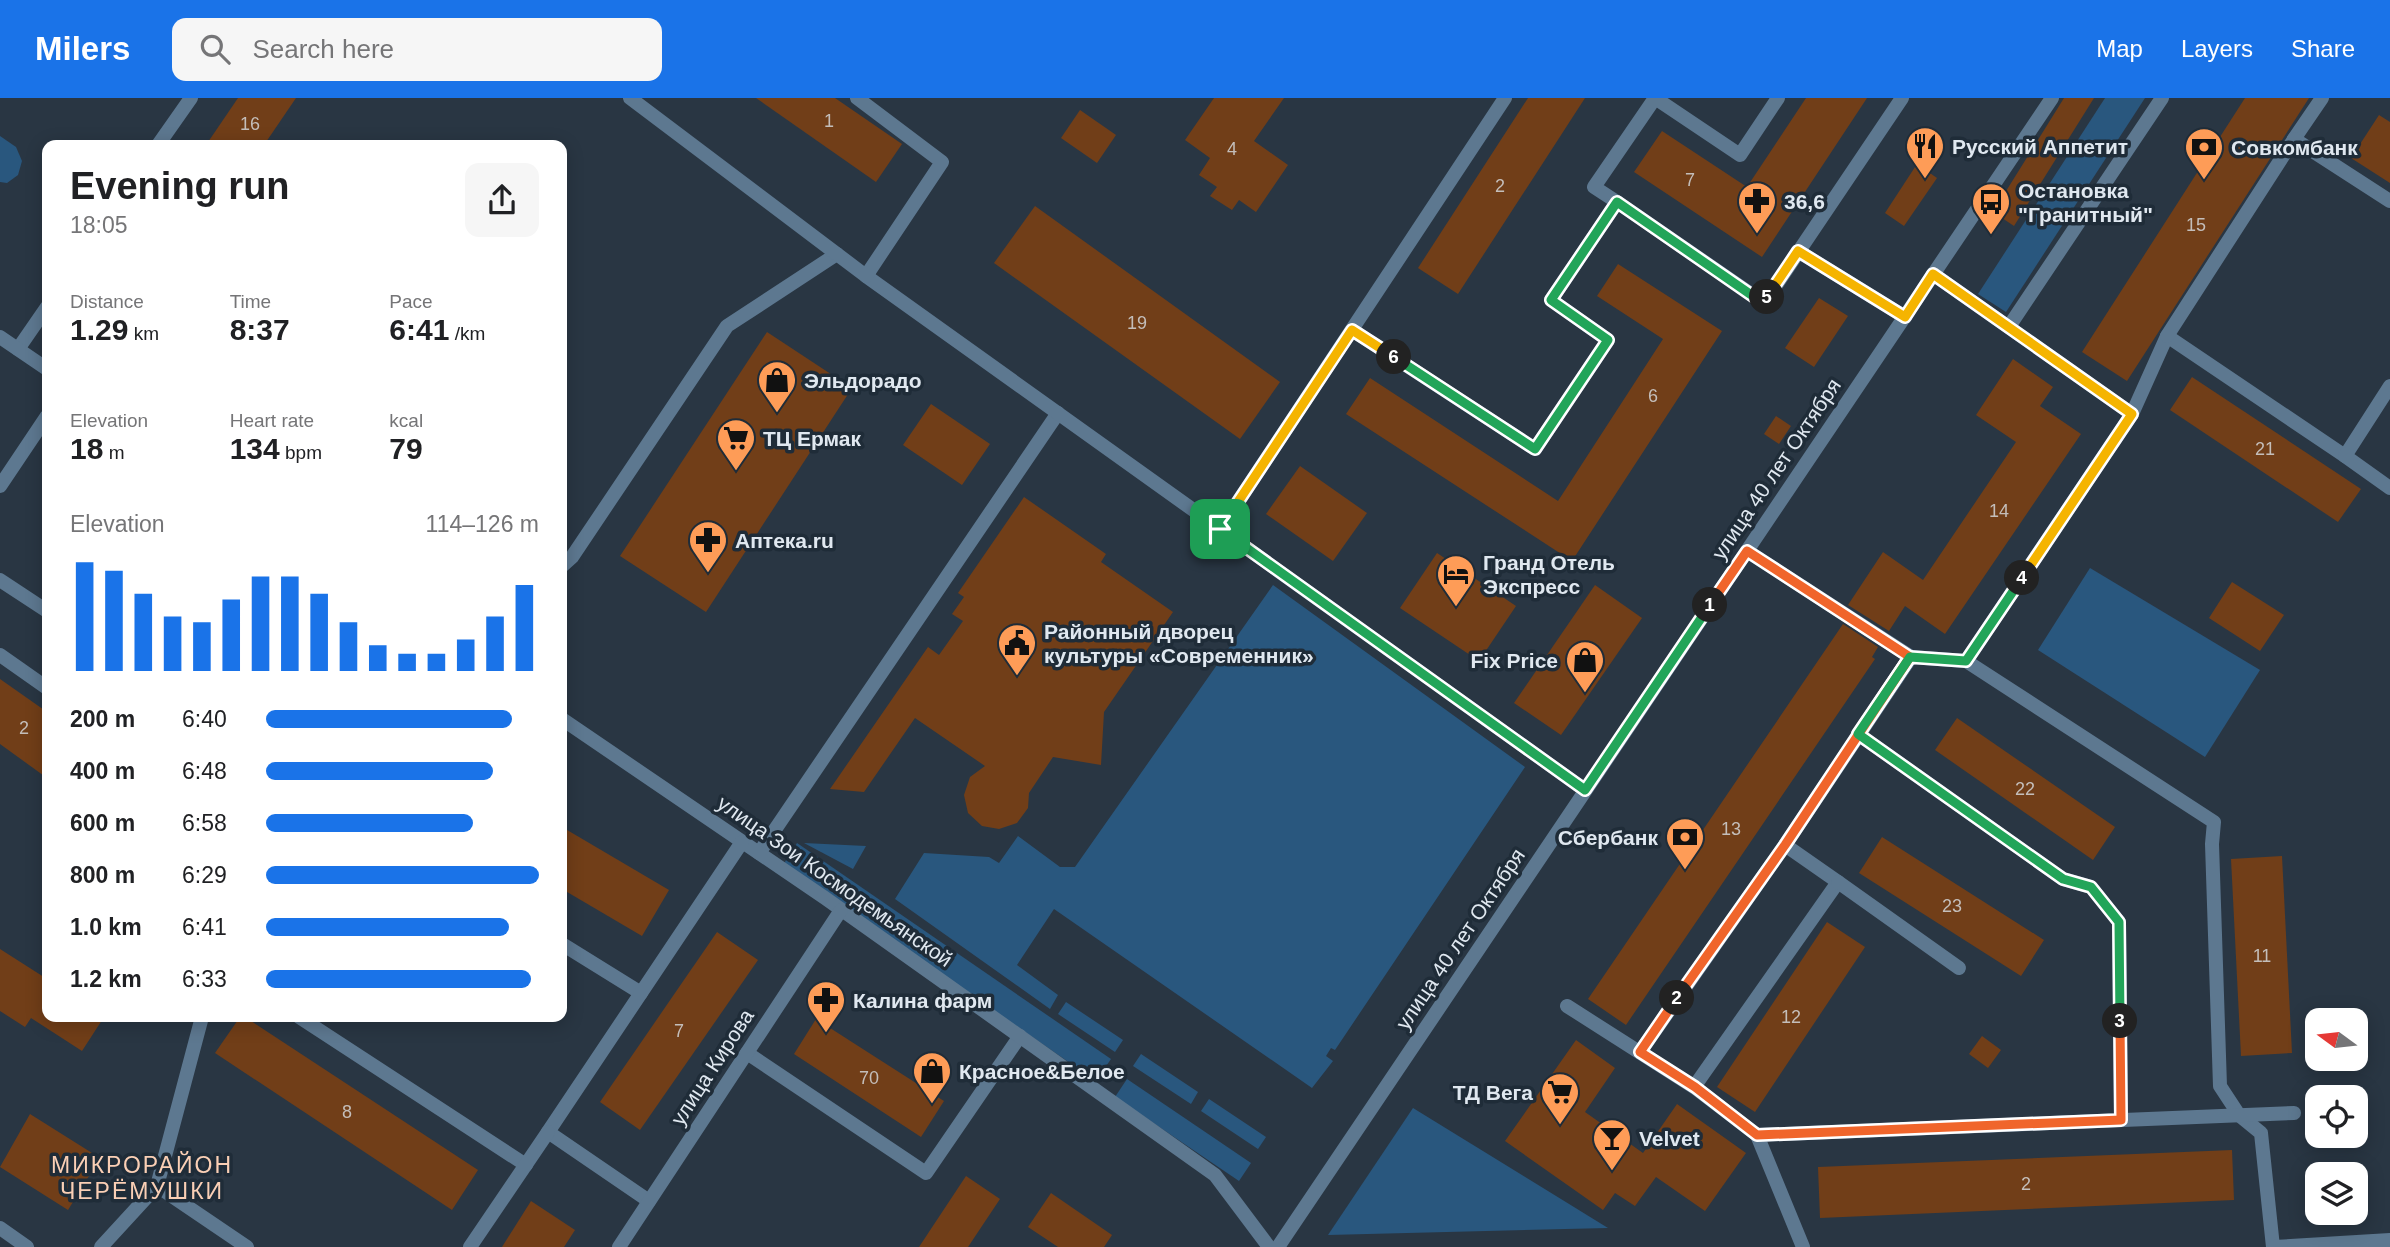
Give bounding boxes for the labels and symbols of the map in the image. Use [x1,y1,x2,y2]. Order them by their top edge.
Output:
house number: 1 [824,111,834,131]
house number: 16 [240,114,260,134]
restaurant icon: Русский Аппетит [1904,125,1946,180]
bank icon: Совкомбанк [2183,126,2225,181]
place label: Русский Аппетит [1952,135,2128,158]
place label: Совкомбанк [2231,136,2358,159]
house number: 4 [1227,139,1237,159]
house number: 7 [1685,170,1695,190]
house number: 2 [1495,176,1505,196]
place label: Остановка "Гранитный" [2018,179,2153,226]
pharmacy icon: 36,6 [1736,180,1778,235]
bus stop icon: Остановка "Гранитный" [1970,181,2012,236]
place label: 36,6 [1784,190,1825,213]
house number: 15 [2186,215,2206,235]
pin: 5 [1750,280,1784,314]
house number: 19 [1127,313,1147,333]
pin: 6 [1376,340,1412,374]
shop icon: Эльдорадо [756,359,798,414]
place label: Эльдорадо [804,369,922,392]
street label: улица 40 лет Октября [1707,374,1845,564]
house number: 6 [1648,386,1658,406]
supermarket icon: ТЦ Ермак [715,417,757,472]
place label: ТЦ Ермак [763,427,861,450]
house number: 21 [2255,439,2275,459]
pin [1190,499,1250,559]
house number: 14 [1989,501,2009,521]
pharmacy icon: Аптека.ru [687,519,729,574]
place label: Аптека.ru [735,529,834,552]
place label: Гранд Отель Экспресс [1483,551,1615,598]
hotel icon: Гранд Отель Экспресс [1435,553,1477,608]
pin: 4 [2004,560,2039,596]
pin: 1 [1692,588,1728,622]
place label: Районный дворец культуры «Современник» [1044,620,1314,667]
public building icon: Районный дворец культуры «Современник» [996,622,1038,677]
shop icon: Fix Price [1564,639,1606,694]
place label: Fix Price [1470,649,1558,672]
house number: 2 [19,718,29,738]
house number: 22 [2015,779,2035,799]
street label: улица Зои Космодемьянской [713,791,957,971]
bank icon: Сбербанк [1664,816,1706,871]
house number: 13 [1721,819,1741,839]
place label: Сбербанк [1558,826,1658,849]
street label: улица 40 лет Октября [1391,844,1529,1034]
house number: 23 [1942,896,1962,916]
house number: 11 [2253,946,2271,966]
pharmacy icon: Калина фарм [805,979,847,1034]
pin: 2 [1660,981,1694,1016]
place label: Калина фарм [853,989,992,1012]
street label: улица Кирова [666,1004,758,1129]
pin: 3 [2102,1004,2138,1038]
house number: 12 [1781,1007,1801,1027]
north arrow [2305,1008,2368,1071]
house number: 7 [674,1021,684,1041]
shop icon: Красное&Белое [911,1050,953,1105]
place label: Красное&Белое [959,1060,1125,1083]
house number: 70 [859,1068,879,1088]
supermarket icon: ТД Вега [1539,1071,1581,1126]
place label: ТД Вега [1453,1081,1533,1104]
house number: 8 [342,1102,352,1122]
bar icon: Velvet [1591,1117,1633,1172]
place label: Velvet [1639,1127,1700,1150]
district label: МИКРОРАЙОН ЧЕРЁМУШКИ [51,1151,233,1204]
house number: 2 [2021,1174,2031,1194]

